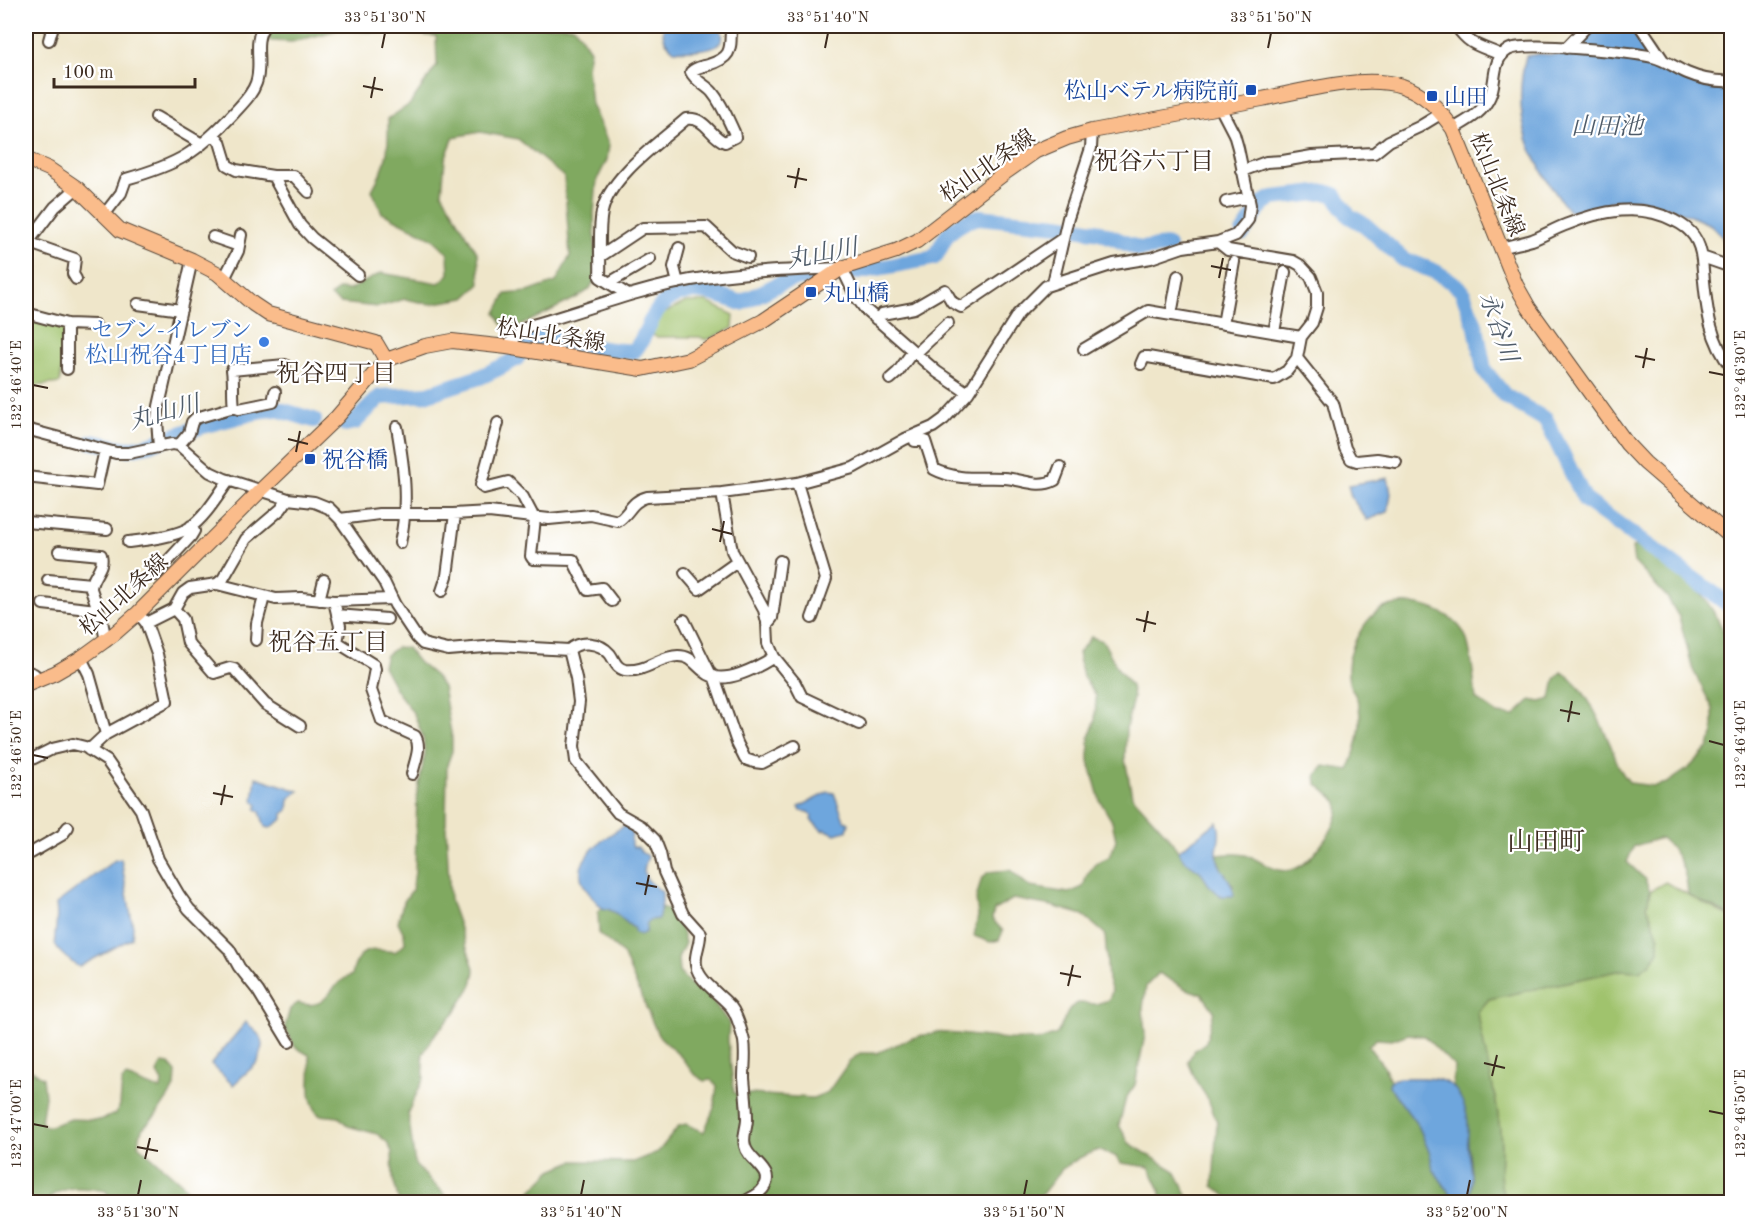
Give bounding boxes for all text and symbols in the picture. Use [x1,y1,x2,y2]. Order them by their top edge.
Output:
text: 33°51'30"N [344,11,426,26]
text: 33°51'40"N [787,11,869,26]
text: 33°51'50"N [1230,11,1312,26]
scale bar [54,51,195,89]
text: 100 m [63,64,114,82]
place label: 松山ベテル病院前 [1064,79,1239,103]
marker: 松山ベテル病院前 [1244,83,1258,97]
place label: 山田 [1444,86,1488,109]
marker: 山田 [1425,89,1439,103]
water label: 山田池 [1571,114,1646,140]
street label: 松山北条線 [936,124,1040,207]
street label: 松山北条線 [1465,129,1529,240]
district label: 祝谷六丁目 [1094,148,1214,175]
water label: 丸山川 [784,233,863,274]
place label: 丸山橋 [823,281,889,305]
marker: 丸山橋 [804,285,818,299]
water label: 永谷川 [1474,289,1524,368]
street label: 松山北条線 [495,315,607,355]
place label: セブン-イレブン 松山祝谷4丁目店 [85,319,252,367]
text: 132°46'30"E [1734,330,1749,420]
marker: セブン-イレブン 松山祝谷4丁目店 [257,335,271,349]
text: 132°46'40"E [10,340,25,430]
district label: 祝谷四丁目 [276,360,396,387]
water label: 丸山川 [126,389,205,435]
place label: 祝谷橋 [322,448,388,472]
marker: 祝谷橋 [303,452,317,466]
street label: 松山北条線 [75,549,173,640]
district label: 祝谷五丁目 [268,629,388,656]
text: 132°46'40"E [1734,700,1749,790]
text: 132°46'50"E [10,710,25,800]
district label: 山田町 [1507,828,1585,856]
text: 132°46'50"E [1734,1069,1749,1159]
text: 132°47'00"E [10,1079,25,1169]
text: 33°51'30"N [97,1206,179,1221]
text: 33°51'40"N [540,1206,622,1221]
text: 33°51'50"N [983,1206,1065,1221]
text: 33°52'00"N [1426,1206,1508,1221]

